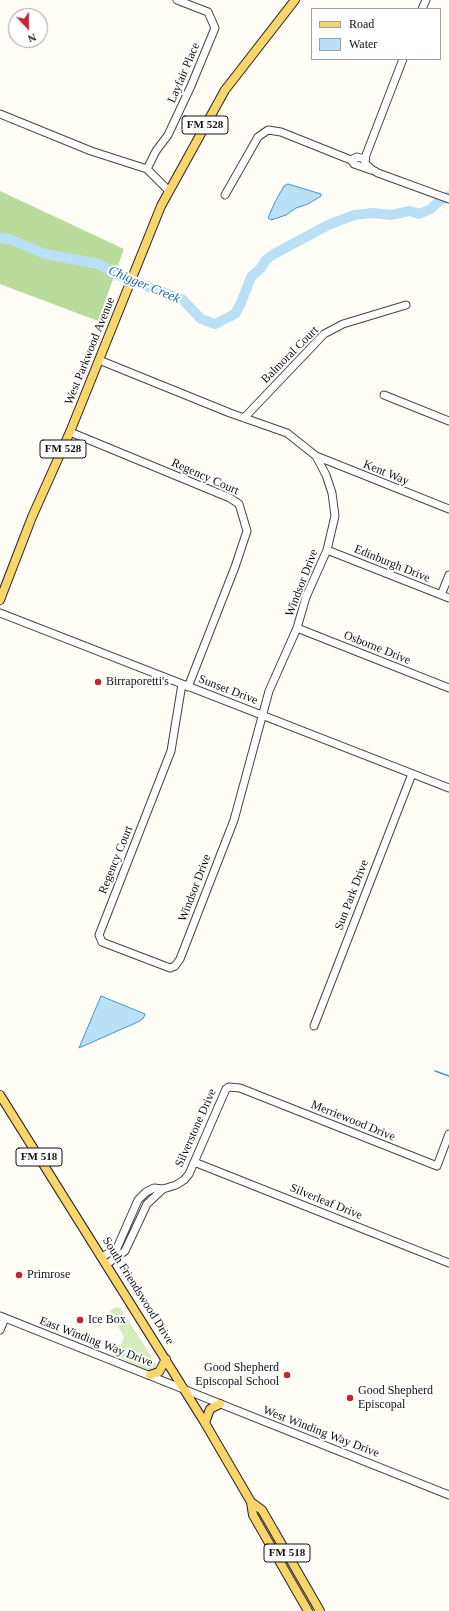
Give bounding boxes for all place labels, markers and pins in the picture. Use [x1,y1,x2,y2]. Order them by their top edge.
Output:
place label: Birraporetti's [106,675,169,689]
marker: Birraporetti's [93,677,103,687]
place label: Primrose [27,1268,70,1282]
marker: Primrose [14,1270,24,1280]
place label: Ice Box [88,1313,126,1327]
marker: Ice Box [75,1315,85,1325]
place label: Good Shepherd Episcopal School [195,1361,279,1389]
marker: Good Shepherd Episcopal School [282,1370,292,1380]
place label: Good Shepherd Episcopal [358,1384,433,1412]
marker: Good Shepherd Episcopal [345,1393,355,1403]

